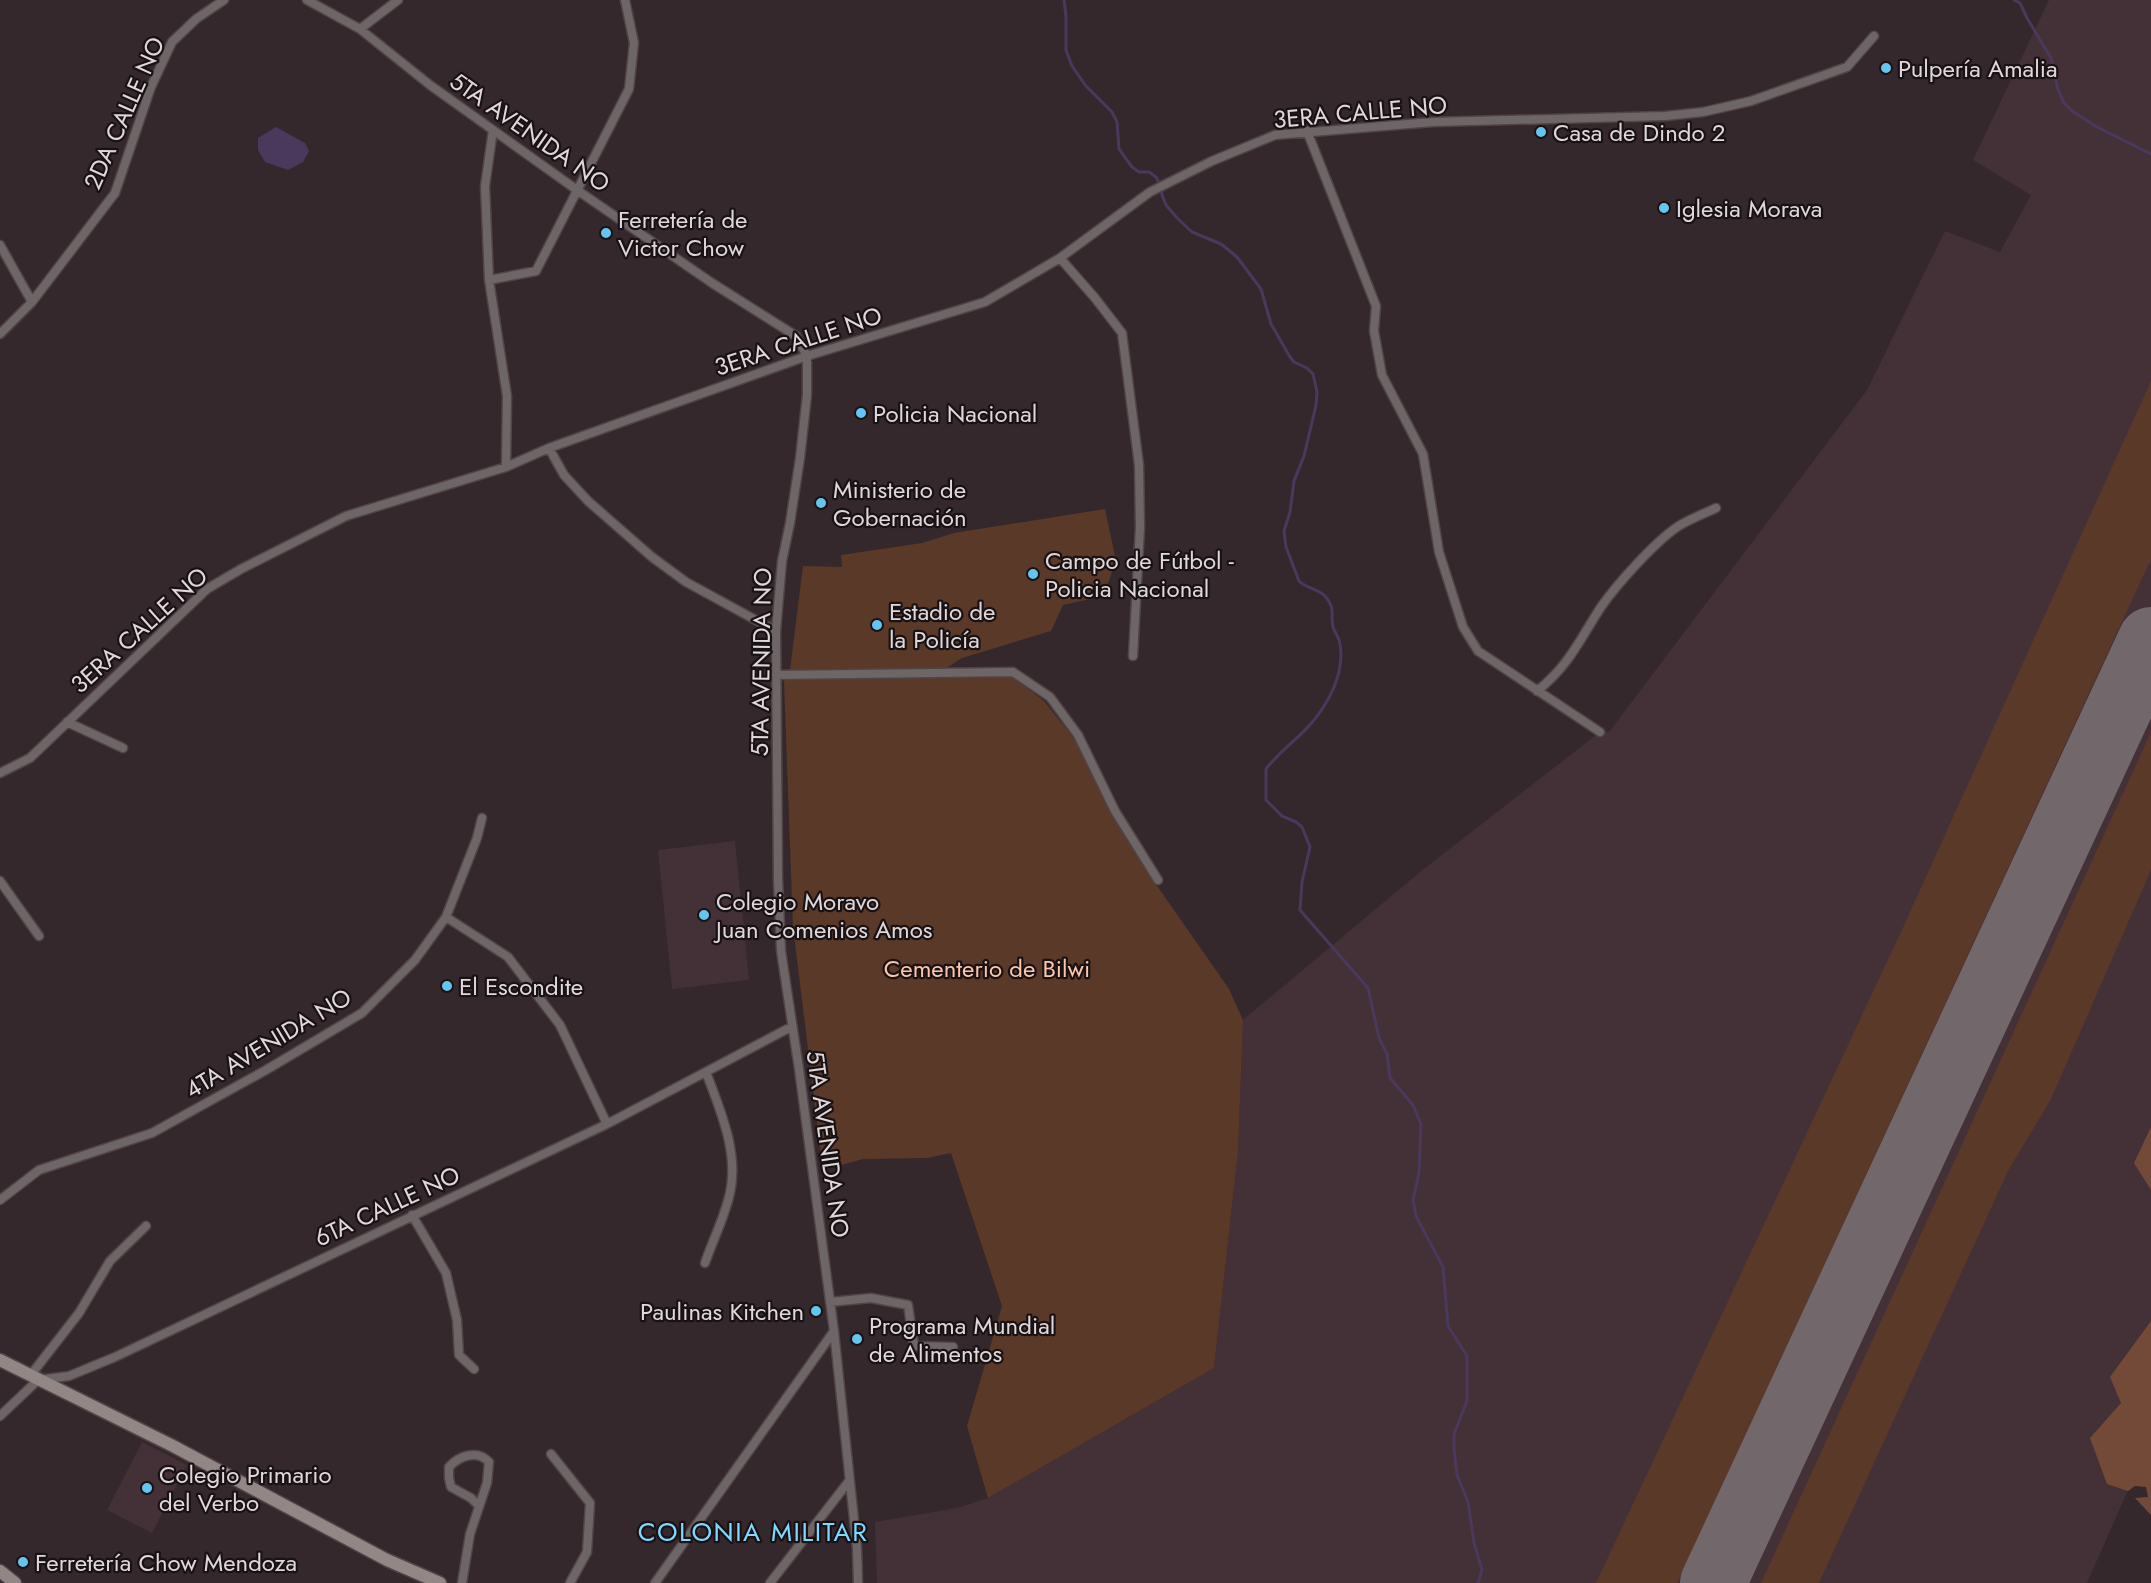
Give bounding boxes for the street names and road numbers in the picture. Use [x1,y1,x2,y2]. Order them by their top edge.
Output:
street label: 2DA CALLE NO [75,31,173,195]
street label: 5TA AVENIDA NO [443,64,617,200]
street label: 3ERA CALLE NO [1272,87,1448,137]
street label: 3ERA CALLE NO [710,297,886,385]
street label: 3ERA CALLE NO [63,559,215,701]
street label: 5TA AVENIDA NO [742,567,780,757]
street label: 4TA AVENIDA NO [178,979,358,1107]
street label: 5TA AVENIDA NO [798,1048,858,1240]
street label: 6TA CALLE NO [308,1157,466,1255]

